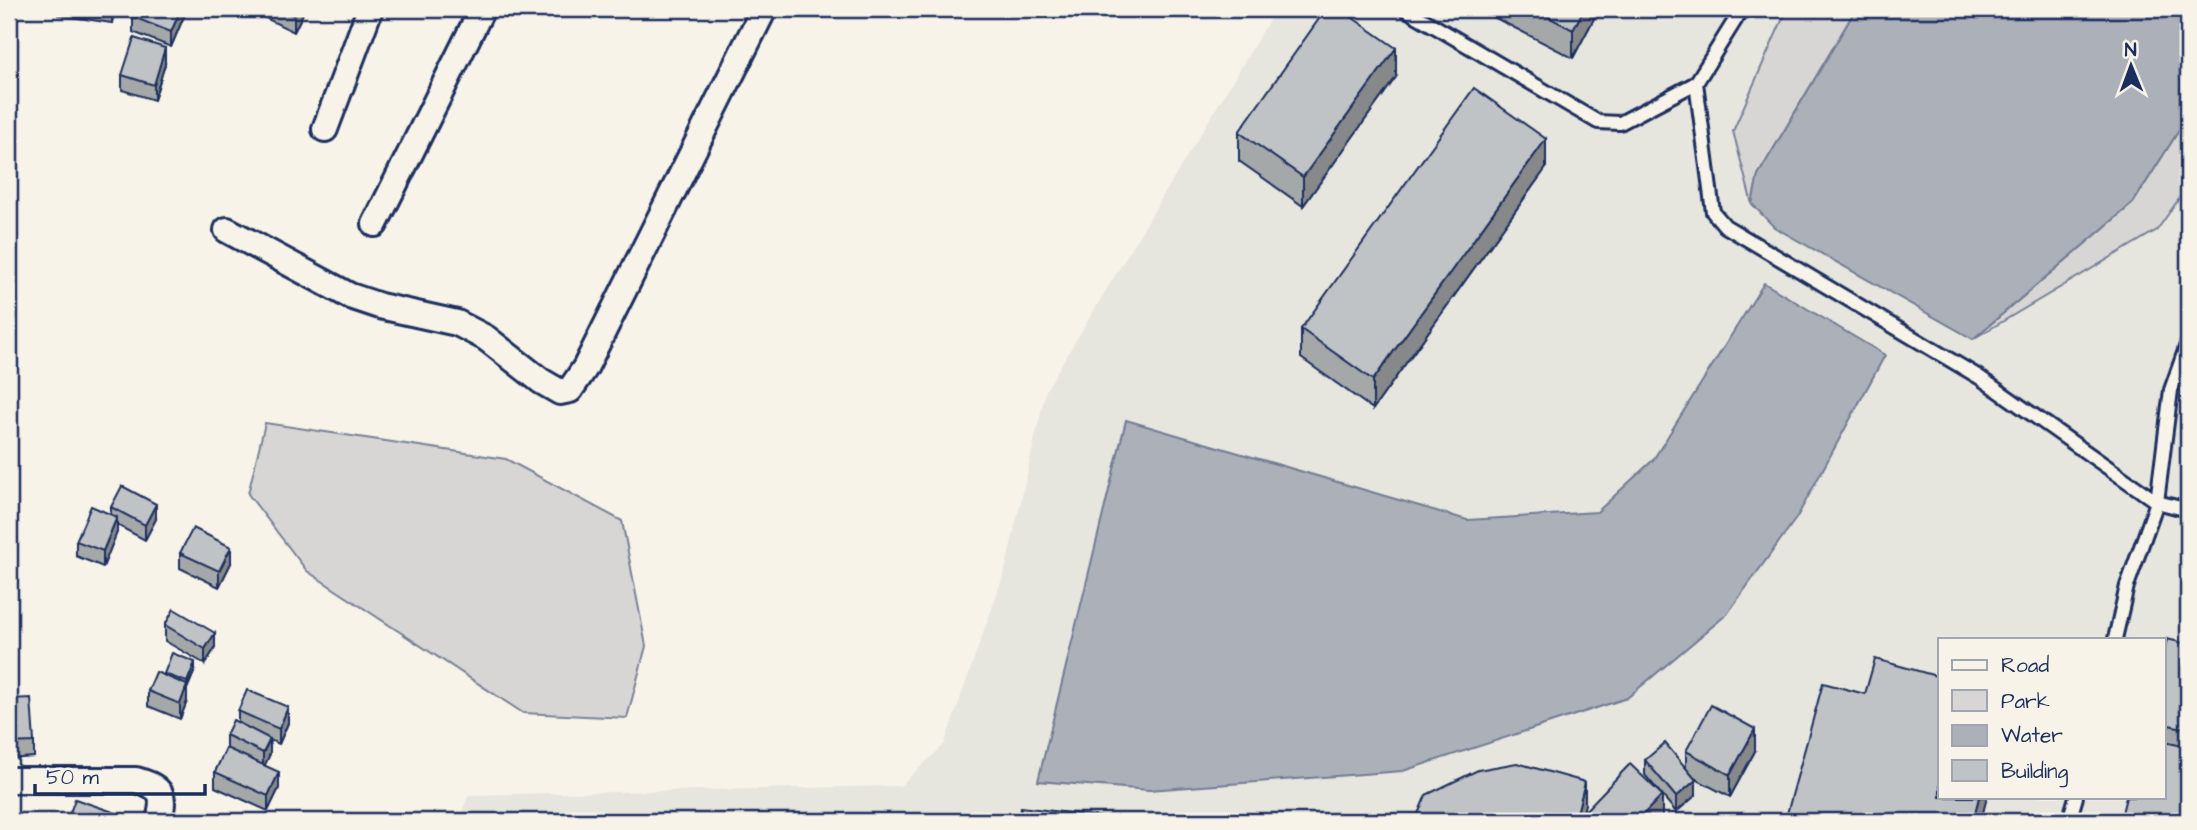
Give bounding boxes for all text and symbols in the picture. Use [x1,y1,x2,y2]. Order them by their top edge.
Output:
north arrow [2096,32,2166,102]
text: N [2125,37,2137,64]
legend [1938,638,2166,798]
text: Road [2001,651,2049,680]
text: Park [2001,687,2050,716]
text: Water [2001,721,2063,750]
scale bar [35,753,205,797]
text: Building [2001,757,2069,788]
text: 50 m [46,763,100,792]

